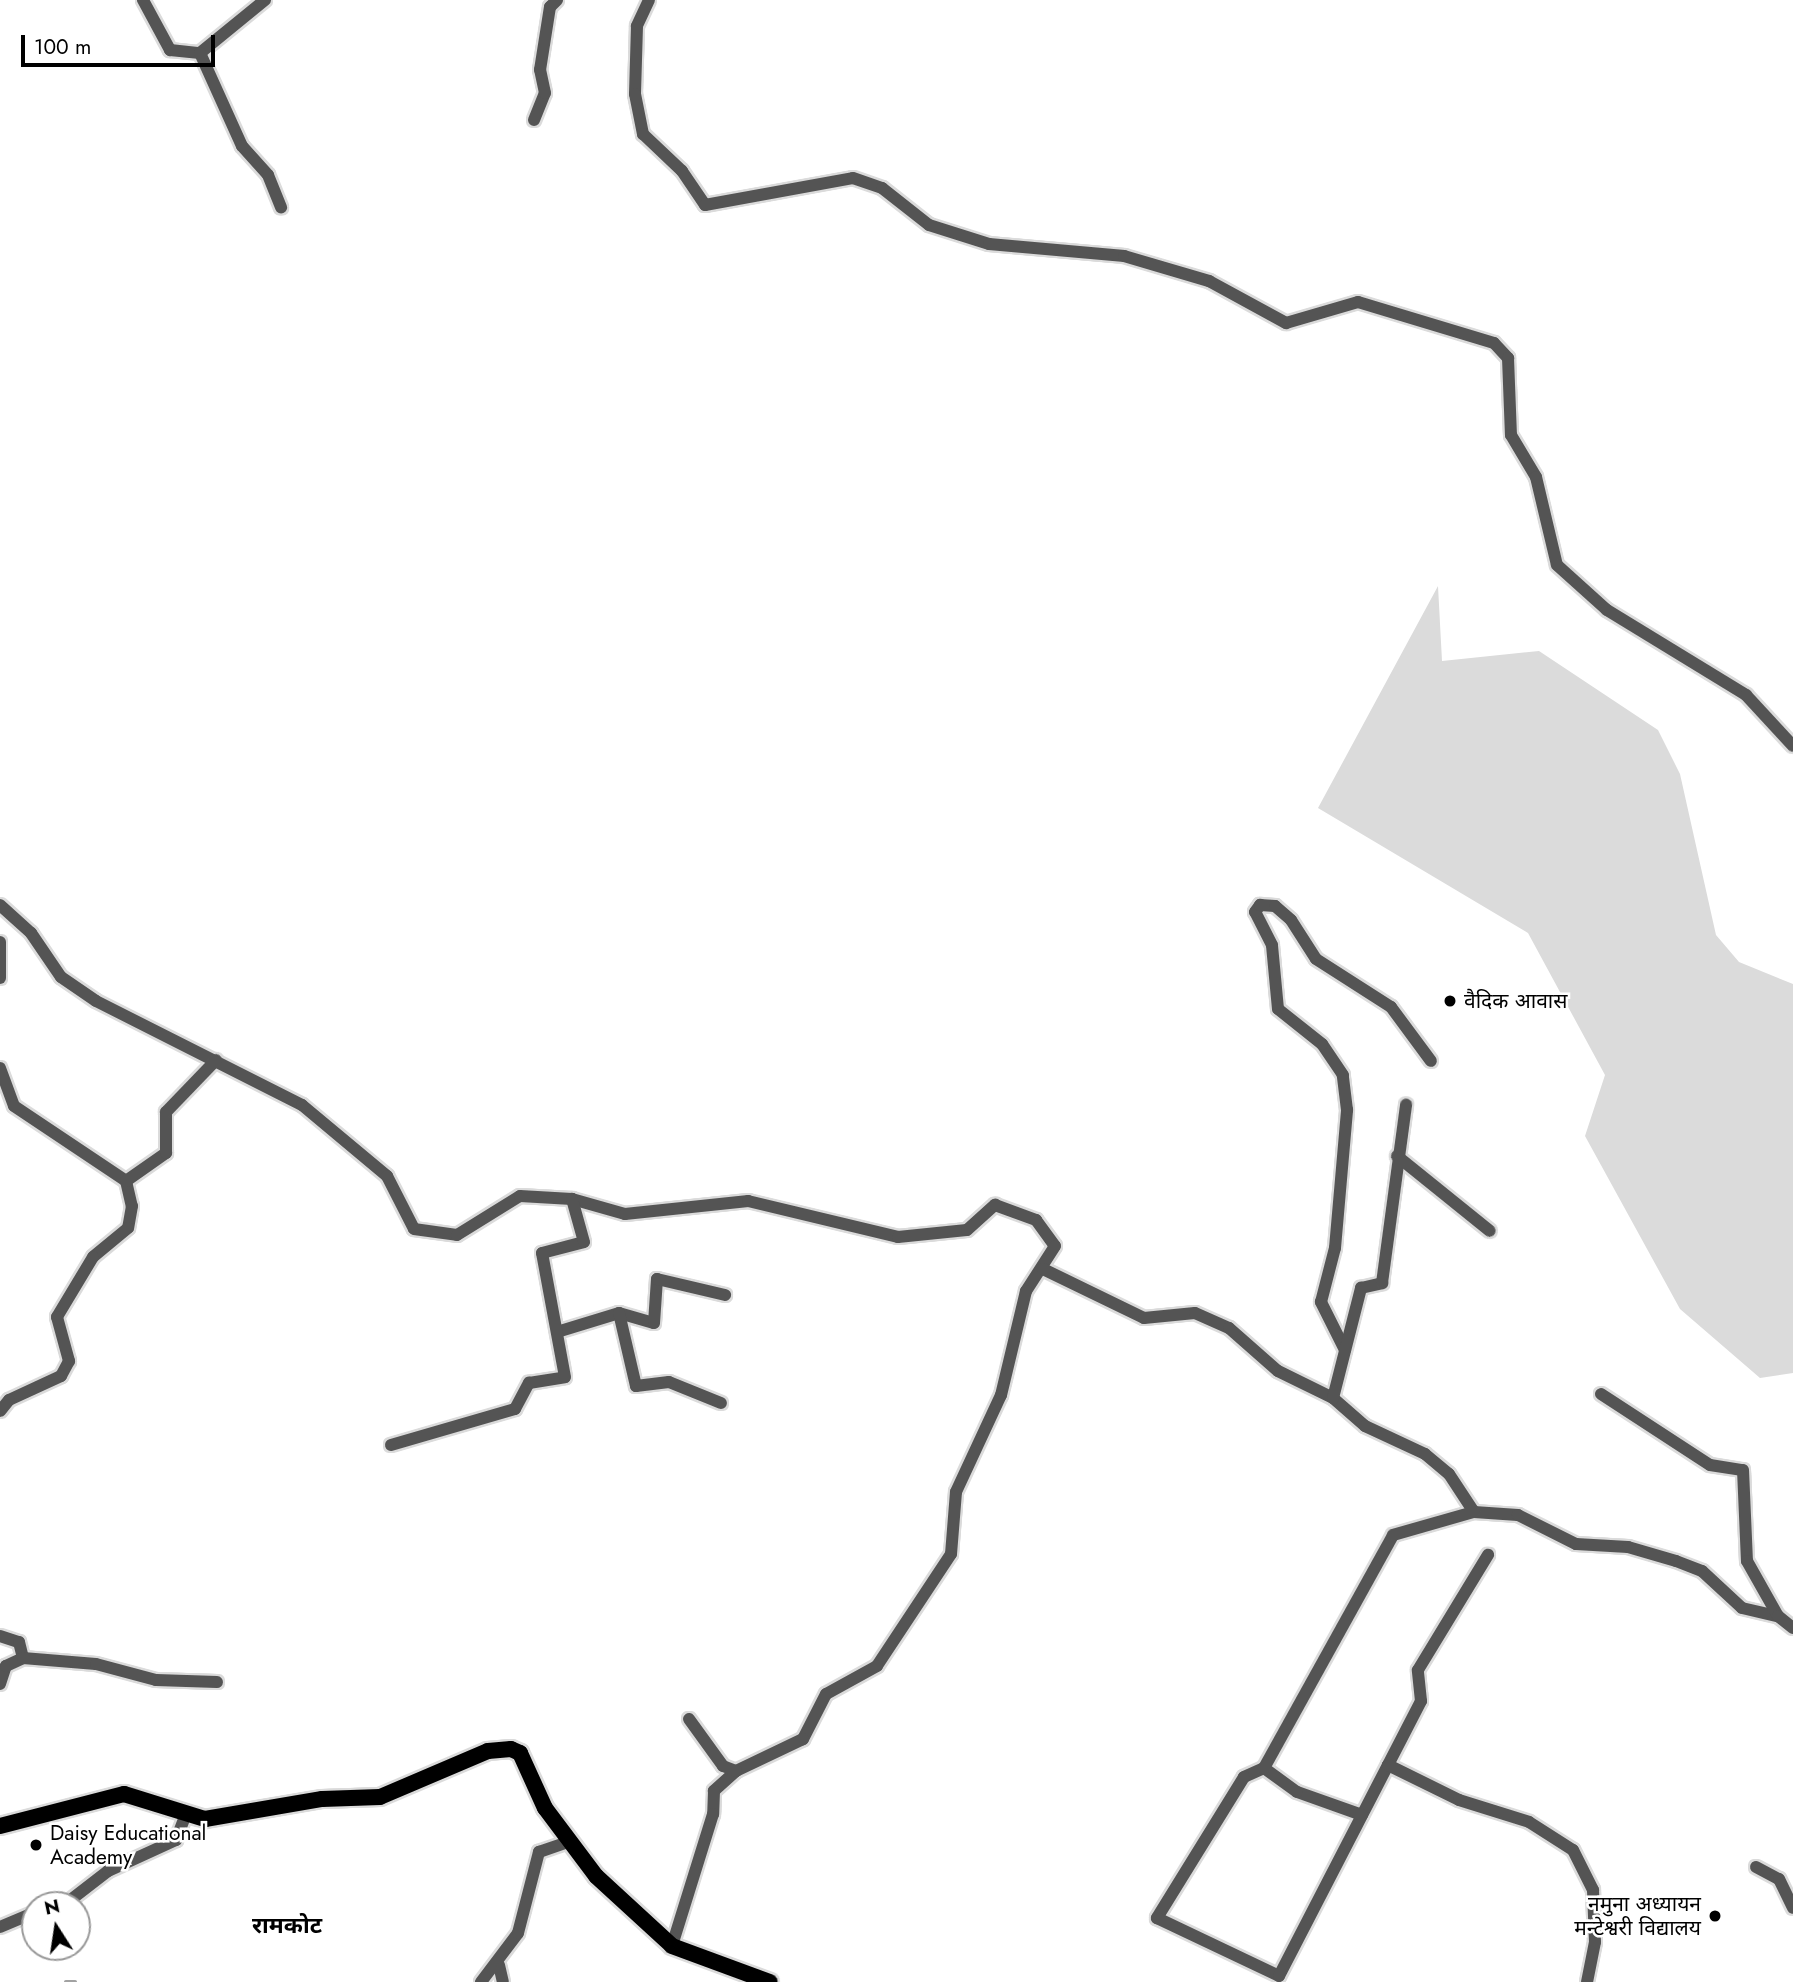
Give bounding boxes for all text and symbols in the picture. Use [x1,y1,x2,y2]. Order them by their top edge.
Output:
scale bar [24,21,219,65]
text: 100 m [34,32,91,62]
place label: वैदिक आवास [1464,988,1567,1014]
marker: वैदिक आवास [1442,993,1458,1009]
place label: Daisy Educational Academy [50,1820,206,1870]
marker: Daisy Educational Academy [28,1837,44,1853]
north arrow [21,1891,91,1961]
place label: नमुना अध्यायन मन्टेश्वरी विद्यालय [1574,1891,1701,1941]
text: N [42,1892,62,1922]
marker: नमुना अध्यायन मन्टेश्वरी विद्यालय [1707,1908,1723,1924]
district label: रामकोट [252,1911,322,1939]

